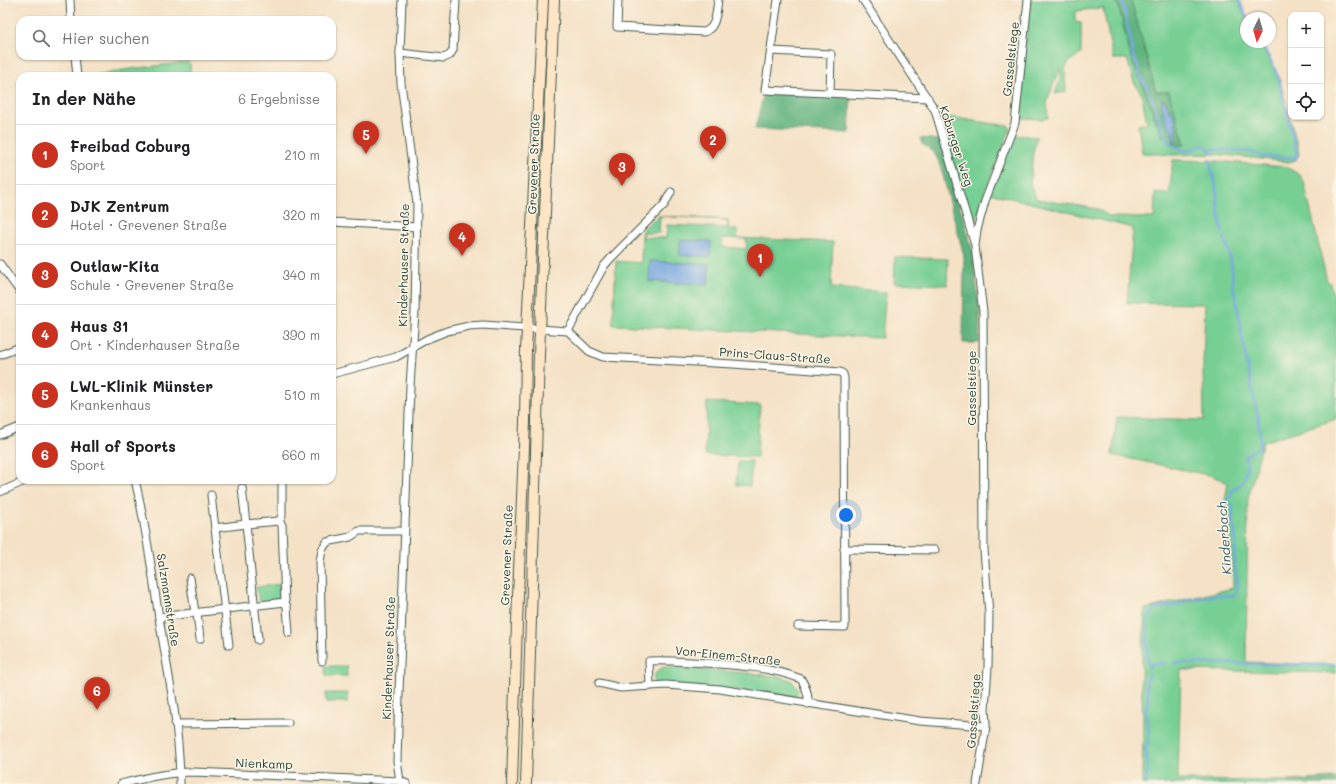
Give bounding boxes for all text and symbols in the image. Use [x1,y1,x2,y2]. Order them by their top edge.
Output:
north arrow [1240,12,1276,48]
map controls [1288,12,1324,120]
button: + [1288,12,1324,48]
search box [16,16,336,60]
street label: Gasselstiege [998,21,1022,97]
icon: search [30,27,52,49]
text: Hier suchen [62,28,149,48]
button: − [1288,48,1324,84]
button: locate [1288,84,1324,120]
text: In der Nähe [32,87,136,109]
text: 6 Ergebnisse [238,90,320,107]
street label: Koburger Weg [936,103,978,188]
street label: Grevener Straße [523,113,543,215]
pin: 5 [353,121,379,154]
pin: 2 [700,126,726,159]
text: Freibad Coburg [70,136,190,156]
text: 1 [42,146,48,163]
text: 210 m [284,146,320,163]
pin: 3 [609,153,635,186]
text: Sport [70,156,105,173]
text: DJK Zentrum [70,196,169,216]
street label: Kinderhauser Straße [394,203,412,327]
text: 2 [41,206,49,223]
text: 320 m [283,206,320,223]
text: Hotel · Grevener Straße [70,216,227,233]
pin: 4 [449,223,475,256]
pin: 1 [747,244,773,277]
text: Outlaw-Kita [70,256,159,276]
text: 3 [41,266,49,283]
text: 340 m [282,266,320,283]
text: Schule · Grevener Straße [70,276,234,293]
text: Haus 31 [70,316,129,336]
text: 4 [41,326,49,343]
text: 390 m [282,326,320,343]
text: Ort · Kinderhauser Straße [70,336,240,353]
street label: Prins-Claus-Straße [719,343,831,367]
street label: Gasselstiege [963,350,979,426]
text: LWL-Klinik Münster [70,376,213,396]
text: 5 [41,386,49,403]
text: 510 m [284,386,320,403]
text: Krankenhaus [70,396,151,413]
text: Hall of Sports [70,436,176,456]
text: 6 [41,446,49,463]
text: 660 m [282,446,320,463]
text: Sport [70,456,105,473]
water label: Kinderbach [1212,501,1235,575]
street label: Grevener Straße [496,504,516,606]
your location [836,505,856,525]
street label: Salzmannstraße [154,552,184,647]
street label: Kinderhauser Straße [378,596,398,720]
street label: Von-Einem-Straße [674,641,782,669]
street label: Gasselstiege [962,673,984,749]
pin: 6 [84,677,110,710]
street label: Nienkamp [235,754,293,772]

